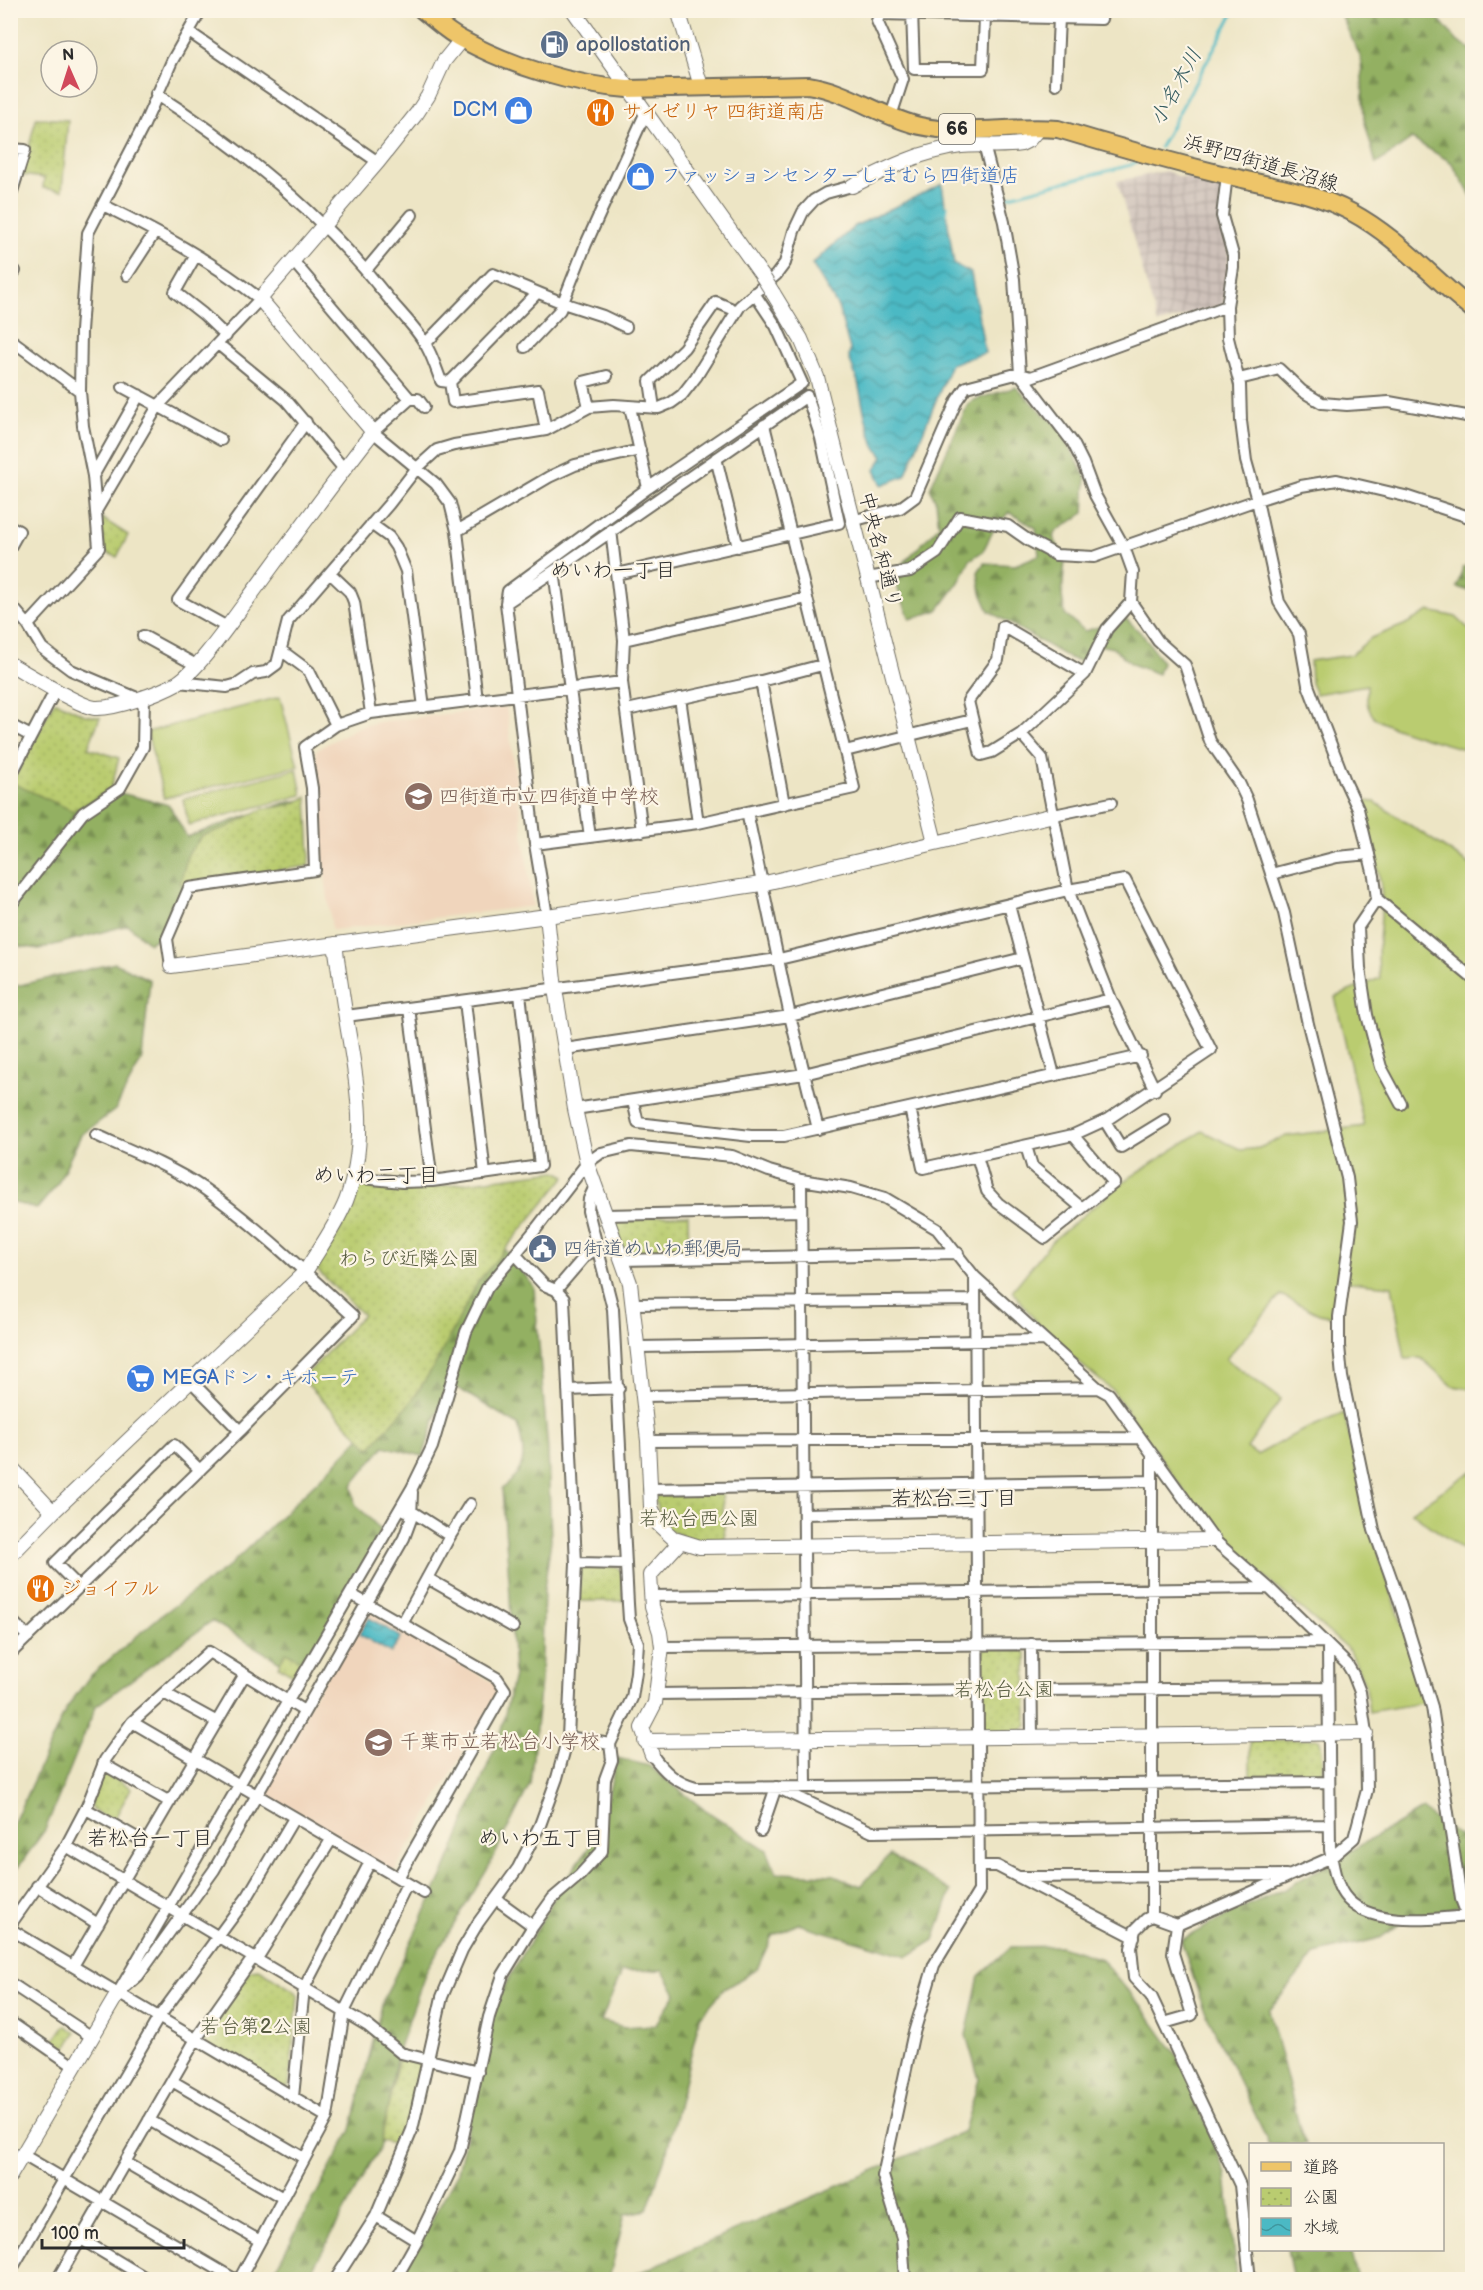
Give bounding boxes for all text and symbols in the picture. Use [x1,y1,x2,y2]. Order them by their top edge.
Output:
fuel station icon: apollostation [539,29,571,61]
place label: apollostation [576,33,691,57]
north arrow [39,39,99,99]
water label: 小名木川 [1145,44,1207,130]
text: N [62,46,75,65]
shop icon: DCM [503,94,535,126]
restaurant icon: サイゼリヤ 四街道南店 [585,96,617,128]
place label: DCM [452,98,498,122]
place label: サイゼリヤ 四街道南店 [622,100,826,124]
road number: 66 [939,114,975,144]
street label: 浜野四街道長沼線 [1181,129,1341,197]
shop icon: ファッションセンターしまむら四街道店 [624,160,656,192]
place label: ファッションセンターしまむら四街道店 [661,164,1020,188]
street label: 中央名和通り [854,489,906,611]
district label: めいわ一丁目 [550,558,676,583]
school or university icon: 四街道市立四街道中学校 [402,781,434,813]
place label: 四街道市立四街道中学校 [439,785,659,809]
district label: めいわ二丁目 [313,1163,439,1188]
public building icon: 四街道めいわ郵便局 [526,1233,558,1265]
place label: 四街道めいわ郵便局 [563,1237,743,1261]
park label: わらび近隣公園 [339,1247,479,1271]
supermarket icon: MEGAドン・キホーテ [125,1362,157,1394]
place label: MEGAドン・キホーテ [162,1366,359,1390]
district label: 若松台三丁目 [891,1486,1017,1511]
park label: 若松台西公園 [639,1507,759,1531]
restaurant icon: ジョイフル [24,1573,56,1605]
place label: ジョイフル [61,1577,160,1601]
park label: 若松台公園 [954,1678,1054,1702]
school or university icon: 千葉市立若松台小学校 [363,1726,395,1758]
place label: 千葉市立若松台小学校 [400,1730,600,1754]
district label: 若松台一丁目 [87,1826,213,1851]
district label: めいわ五丁目 [478,1826,604,1851]
park label: 若台第2公園 [200,2015,312,2039]
legend [1249,2143,1444,2251]
text: 道路 [1303,2157,1339,2178]
text: 公園 [1303,2187,1339,2208]
scale bar [42,2212,184,2250]
text: 水域 [1303,2217,1339,2238]
text: 100 m [51,2223,99,2244]

